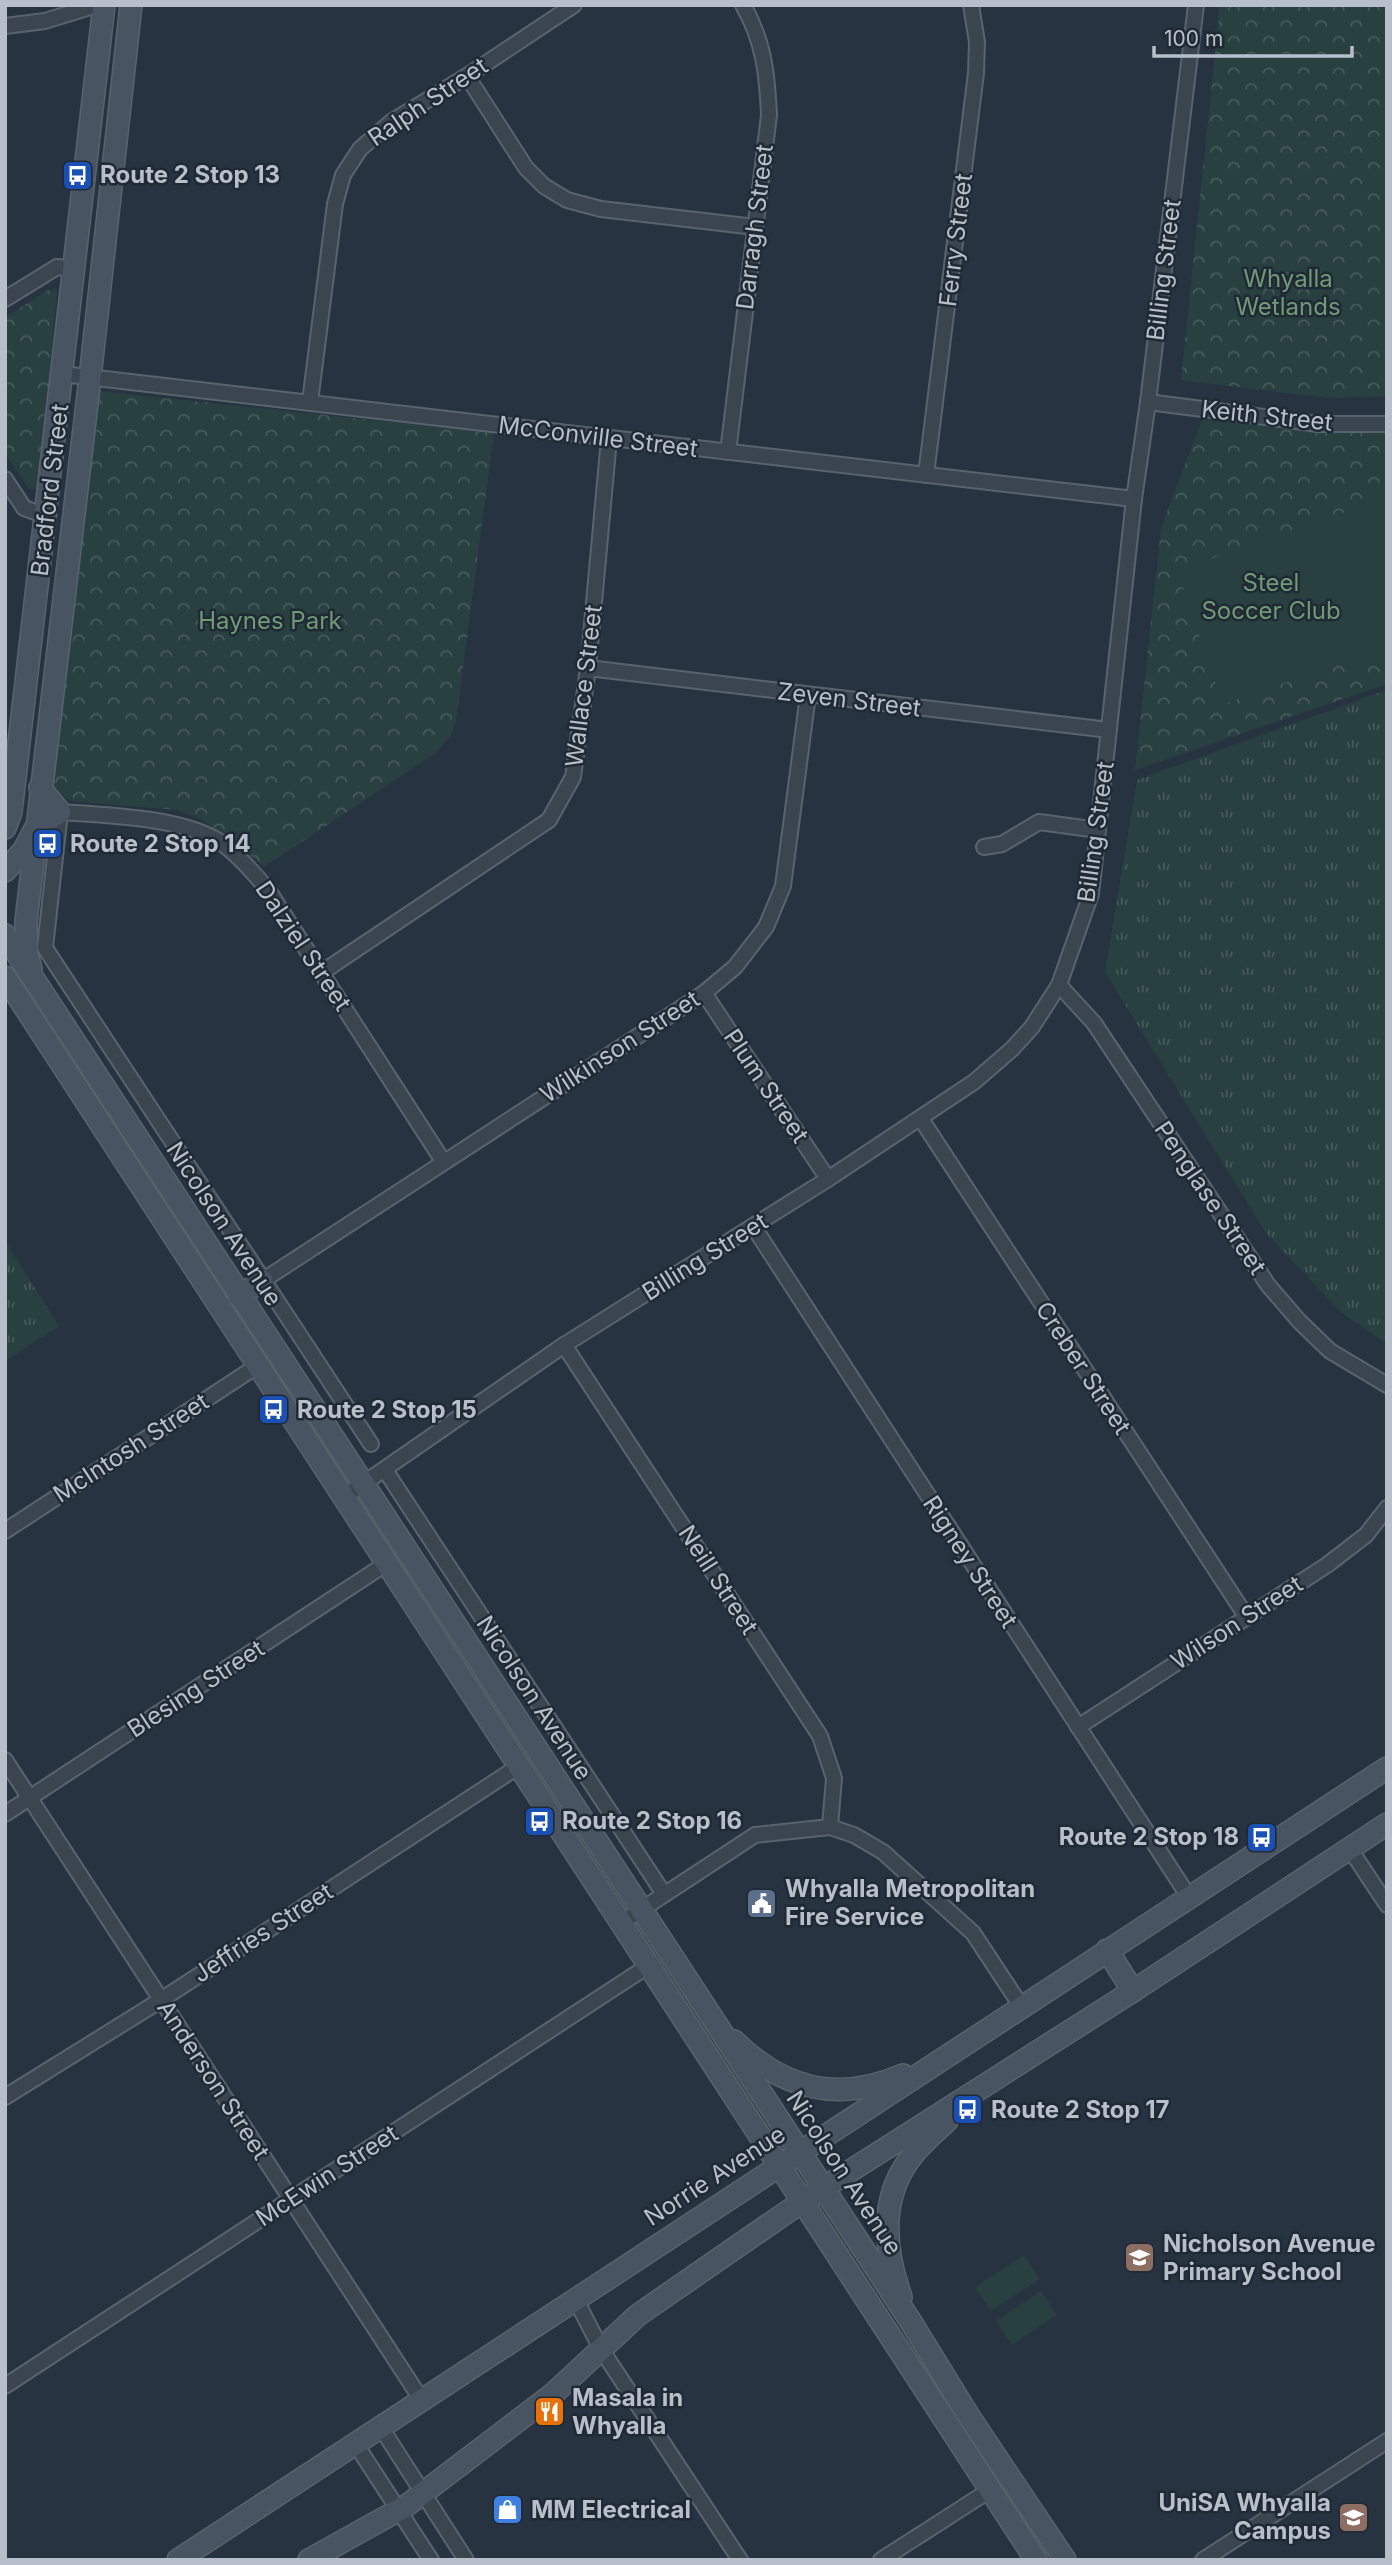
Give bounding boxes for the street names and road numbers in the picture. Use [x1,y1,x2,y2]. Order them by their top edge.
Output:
street label: Ralph Street [362,51,493,152]
street label: Darragh Street [730,143,779,311]
street label: Ferry Street [933,172,978,308]
street label: Billing Street [1140,197,1187,342]
street label: Keith Street [1200,394,1334,437]
street label: Bradford Street [25,402,74,578]
street label: McConville Street [497,410,699,463]
street label: Wallace Street [559,603,608,769]
street label: Zeven Street [776,676,923,723]
street label: Billing Street [1071,759,1120,904]
street label: Dalziel Street [249,875,357,1016]
street label: Wilkinson Street [535,984,705,1109]
street label: Plum Street [718,1023,815,1148]
street label: Penglase Street [1148,1116,1272,1280]
street label: Nicolson Avenue [160,1136,288,1311]
street label: Billing Street [637,1206,773,1307]
street label: Creber Street [1030,1296,1137,1440]
street label: McIntosh Street [48,1386,214,1509]
street label: Rigney Street [917,1490,1024,1633]
street label: Neill Street [672,1520,764,1640]
street label: Wilson Street [1166,1569,1308,1676]
street label: Nicolson Avenue [470,1610,598,1785]
street label: Blesing Street [122,1633,270,1744]
street label: Jeffries Street [187,1877,338,1989]
street label: Anderson Street [151,1995,276,2165]
street label: Nicolson Avenue [780,2085,908,2260]
street label: McEwin Street [250,2119,403,2232]
street label: Norrie Avenue [639,2119,791,2232]

